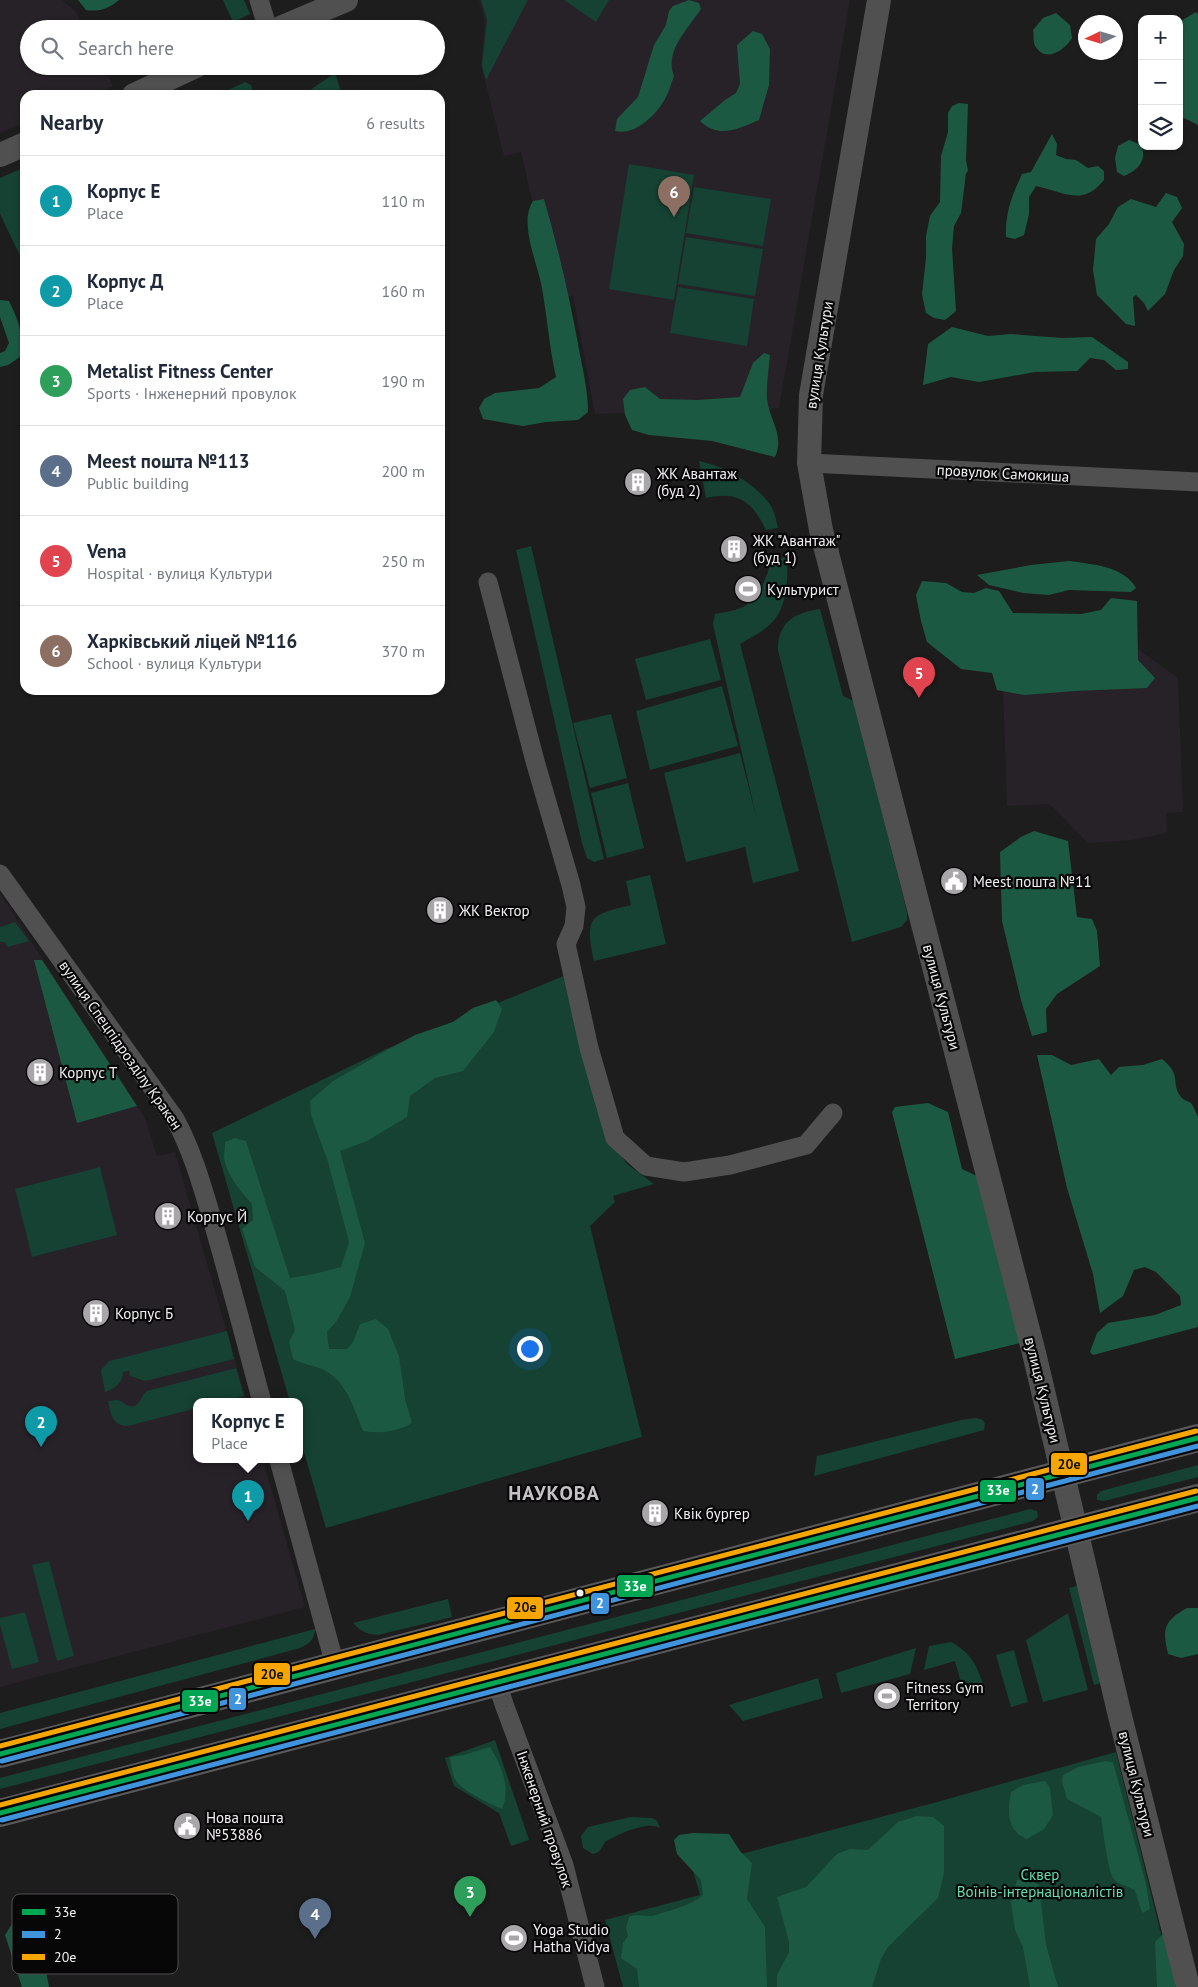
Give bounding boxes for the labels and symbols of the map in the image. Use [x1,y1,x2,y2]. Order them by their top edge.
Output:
north arrow [1078,15,1123,60]
pin: 6 [658,176,690,217]
street label: вулиця Культури [801,300,837,410]
street label: провулок Самокиша [936,460,1070,486]
place label: ЖК Авантаж (буд 2) [656,464,737,500]
building icon: ЖК Авантаж (буд 2) [623,467,653,497]
place label: ЖК "Авантаж" (буд 1) [752,531,841,567]
building icon: ЖК "Авантаж" (буд 1) [719,534,749,564]
sports icon: Культурист [733,574,763,604]
place label: Культурист [767,580,839,599]
pin: 5 [903,657,935,698]
public building icon: Meest пошта №11 [939,866,969,896]
place label: Meest пошта №11 [973,872,1092,891]
building icon: ЖК Вектор [425,895,455,925]
place label: ЖК Вектор [458,901,530,920]
street label: вулиця Культури [919,942,965,1052]
street label: вулиця Спецпідрозділу Кракен [55,957,187,1133]
building icon: Корпус T [25,1057,55,1087]
place label: Корпус T [59,1063,118,1082]
building icon: Корпус Й [153,1201,183,1231]
place label: Корпус Й [187,1207,247,1226]
building icon: Корпус Б [81,1298,111,1328]
place label: Корпус Б [115,1304,173,1323]
street label: вулиця Культури [1021,1335,1065,1445]
your location [517,1336,543,1362]
pin: 2 [25,1406,57,1447]
line badge: 20е [1050,1452,1088,1476]
text: 20е [1058,1455,1081,1473]
line badge: 2 [1025,1477,1045,1501]
line badge: 33е [979,1479,1017,1503]
pin: 1 [232,1480,264,1521]
district label: НАУКОВА [508,1480,600,1506]
text: 2 [1031,1480,1039,1498]
text: 33е [987,1481,1010,1499]
building icon: Квік бургер [640,1498,670,1528]
place label: Квік бургер [674,1504,750,1523]
line badge: 33е [616,1574,654,1598]
text: 33е [624,1577,647,1595]
unlabelled marker [575,1588,585,1598]
line badge: 2 [590,1592,610,1615]
text: 2 [596,1594,604,1612]
line badge: 20е [506,1596,544,1620]
text: 20е [514,1598,537,1616]
line badge: 20е [253,1662,291,1686]
text: 20е [261,1665,284,1683]
place label: Fitness Gym Territory [906,1678,984,1714]
sports icon: Fitness Gym Territory [872,1681,902,1711]
line badge: 2 [228,1687,247,1711]
line badge: 33е [181,1689,219,1713]
text: 2 [234,1690,242,1708]
text: 33е [189,1692,212,1710]
street label: вулиця Культури [1115,1729,1159,1839]
street label: Інженерний провулок [513,1748,578,1891]
place label: Нова пошта №53886 [206,1808,284,1844]
public building icon: Нова пошта №53886 [172,1811,202,1841]
park label: Сквер Воїнів-інтернаціоналістів [957,1865,1123,1901]
pin: 3 [454,1876,486,1917]
legend [12,1894,178,1974]
pin: 4 [299,1898,331,1939]
text: 33е [54,1903,76,1921]
place label: Yoga Studio Hatha Vidya [533,1920,610,1956]
sports icon: Yoga Studio Hatha Vidya [499,1923,529,1953]
text: 2 [54,1925,62,1943]
text: 20е [54,1948,76,1966]

